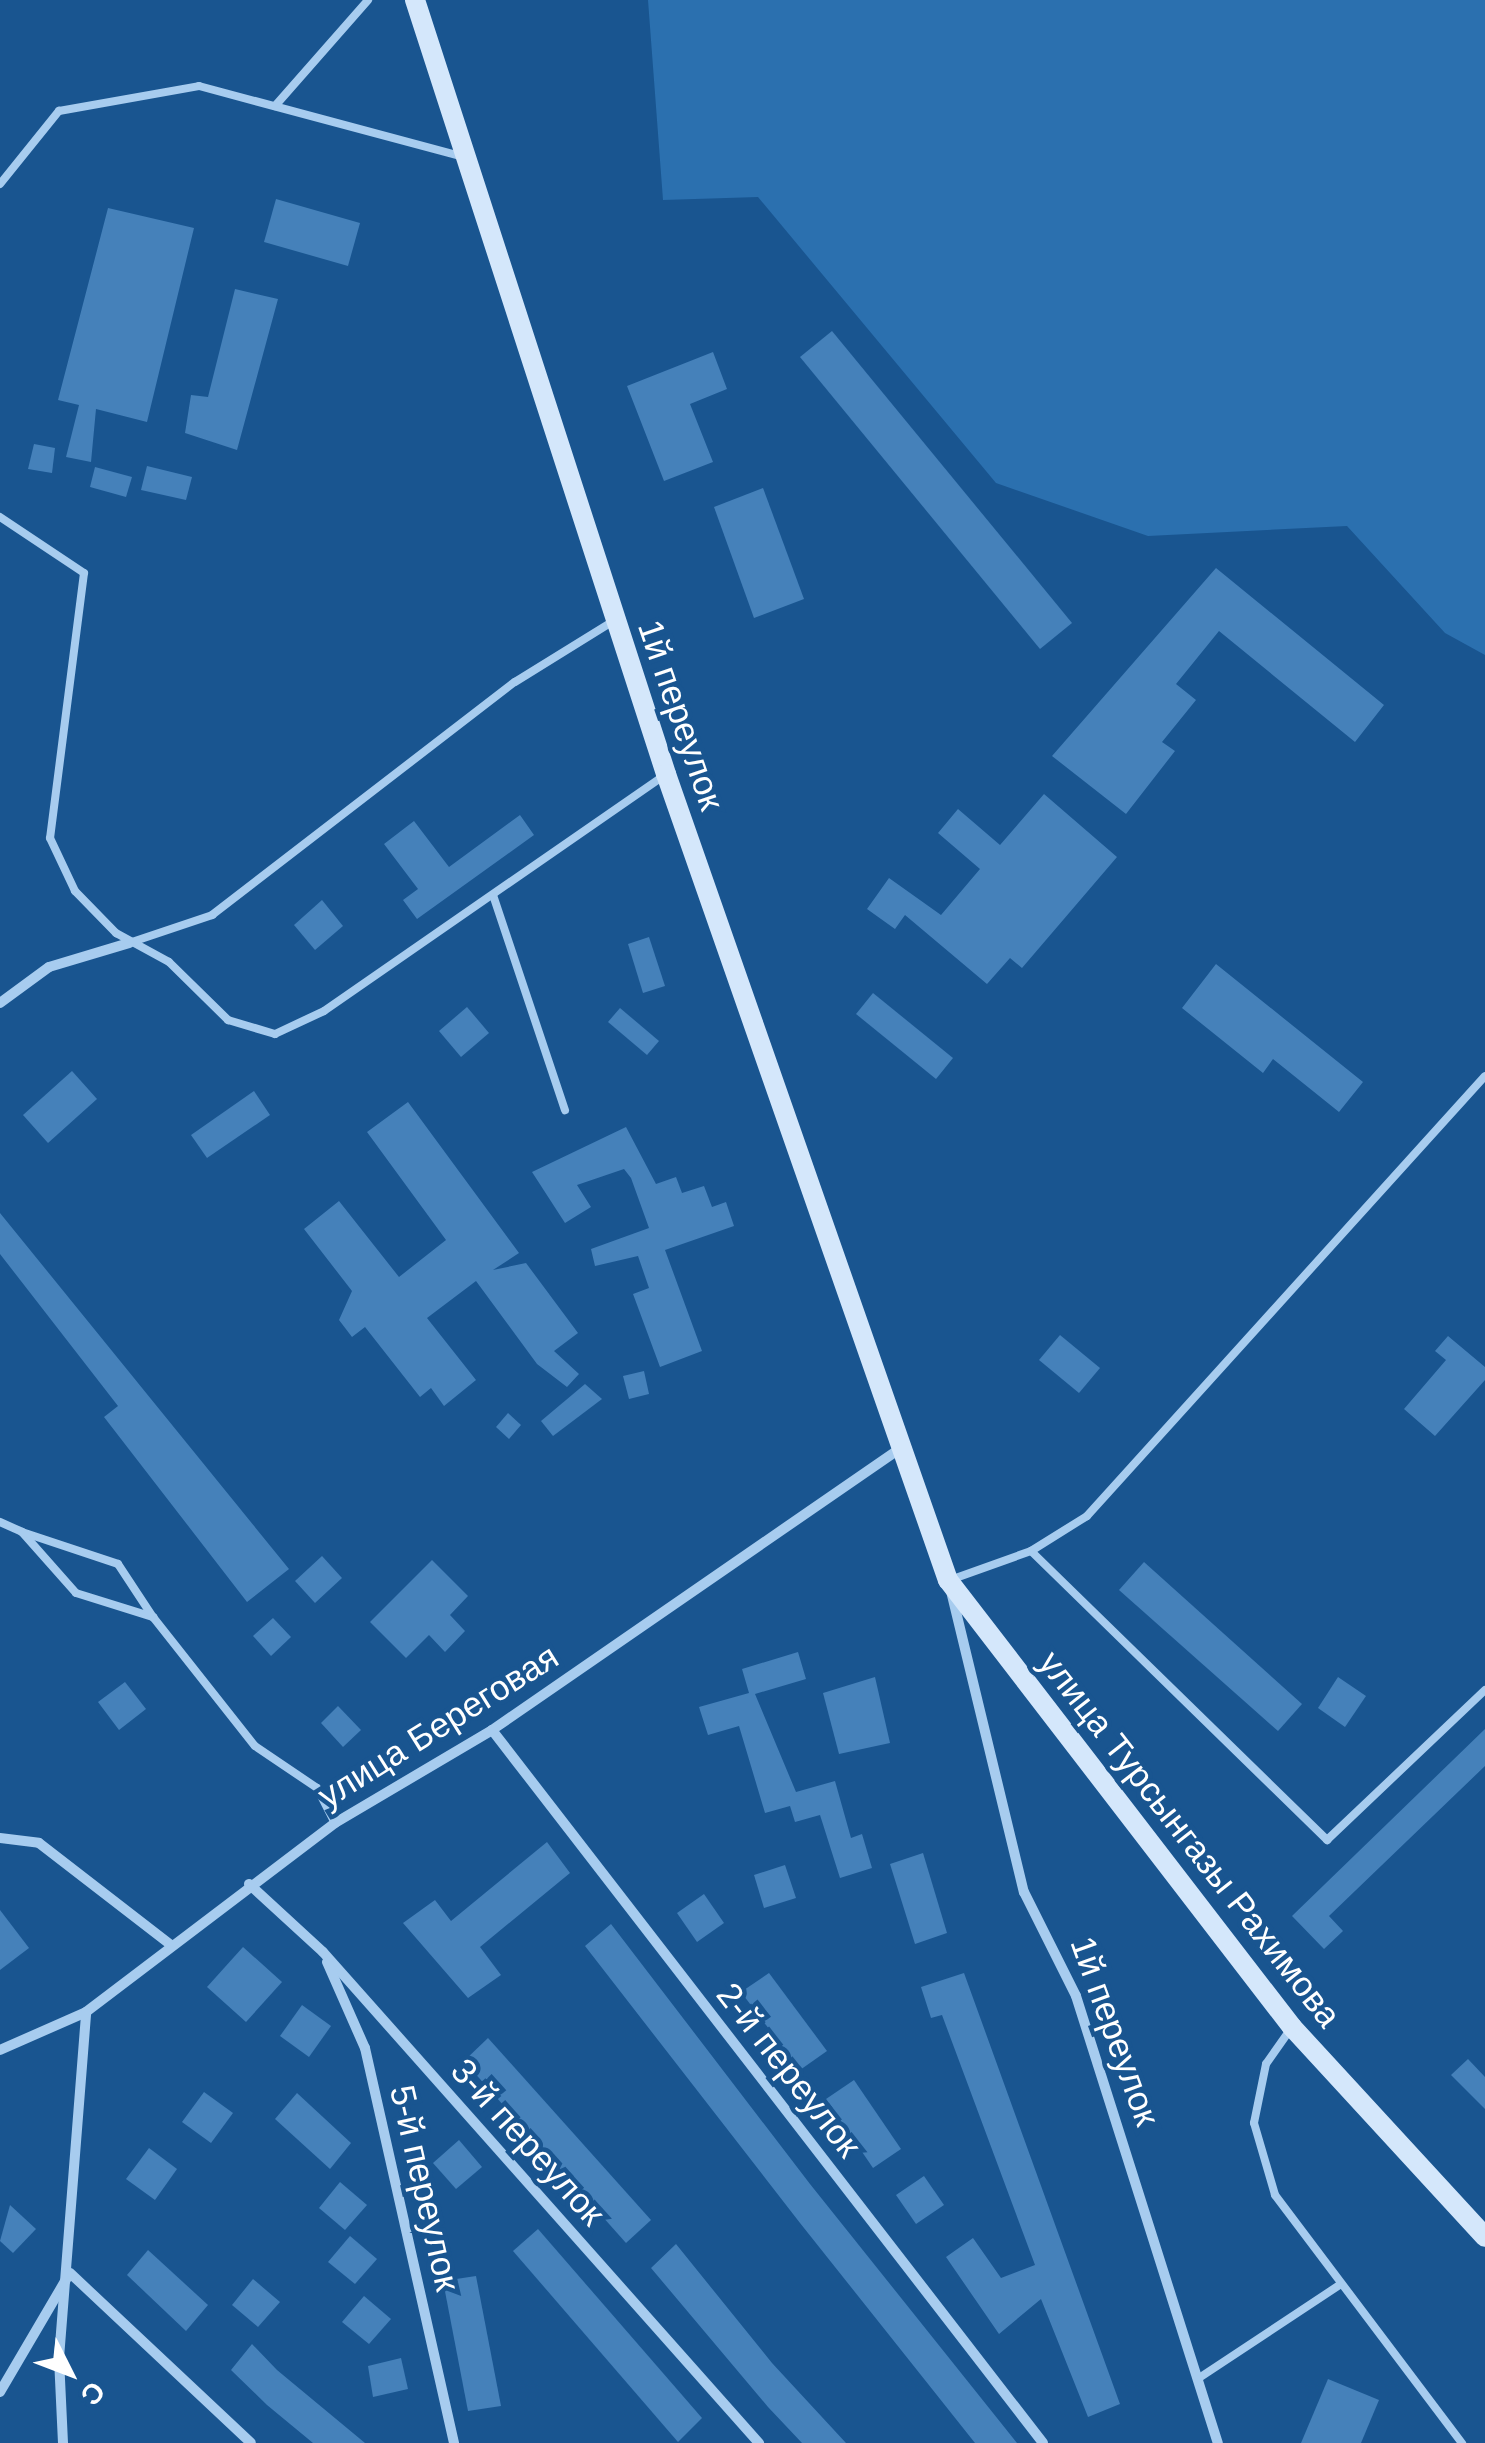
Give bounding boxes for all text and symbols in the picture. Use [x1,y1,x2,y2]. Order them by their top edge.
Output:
street label: 1й переулок [629,615,733,815]
street label: улица Береговая [310,1635,566,1817]
street label: улица Турсынгазы Рахимова [1030,1643,1350,2035]
street label: 1й переулок [1061,1931,1169,2131]
street label: 2-й переулок [708,1974,870,2166]
street label: 3-й переулок [442,2050,614,2234]
street label: 5-й переулок [381,2081,469,2295]
north arrow [20,2323,120,2423]
text: С [74,2376,111,2411]

